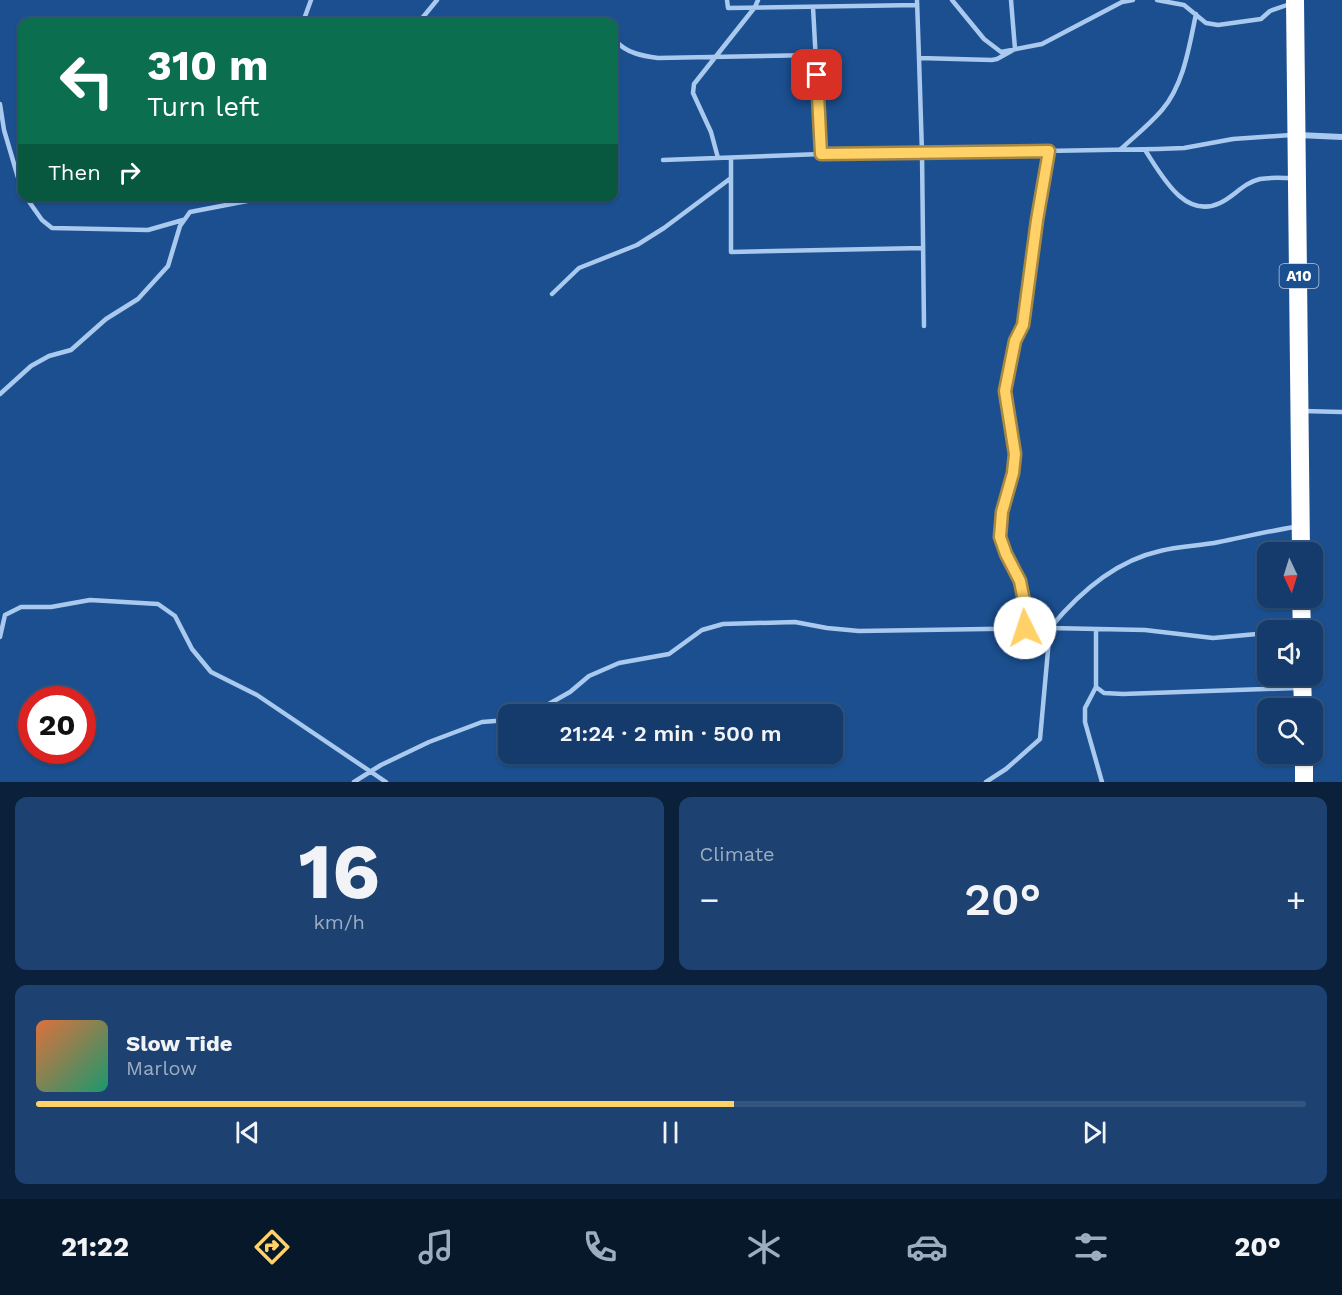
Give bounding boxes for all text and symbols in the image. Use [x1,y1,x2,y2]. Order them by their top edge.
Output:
text: 310 m [147,41,269,90]
icon: left [48,42,126,120]
pin [791,49,842,100]
icon: arrive [800,58,833,91]
text: Turn left [147,91,259,123]
icon: right [113,156,146,189]
text: Then [48,160,101,185]
road number: A10 [1280,264,1318,288]
north arrow [1257,542,1323,608]
map controls [1257,542,1323,764]
position arrow [993,596,1057,660]
button: sound [1257,620,1323,686]
speed limit sign: 20 [18,686,96,764]
button: search [1257,698,1323,764]
text: 21:24 · 2 min · 500 m [559,721,782,746]
text: 16 [298,825,380,917]
text: Climate [700,842,775,866]
text: 20° [964,873,1041,926]
text: − [700,880,719,919]
text: + [1286,880,1306,919]
text: km/h [313,910,365,934]
text: Slow Tide [126,1031,233,1056]
text: Marlow [126,1056,197,1080]
icon: previous [231,1116,264,1149]
icon: pause [654,1116,687,1149]
icon: next [1078,1116,1111,1149]
icon: directions [251,1226,293,1268]
icon: music [415,1226,457,1268]
icon: phone [579,1226,621,1268]
icon: climate [743,1226,785,1268]
icon: car [906,1226,948,1268]
icon: filters [1070,1226,1112,1268]
text: 21:22 [61,1231,129,1263]
text: 20° [1234,1231,1281,1263]

